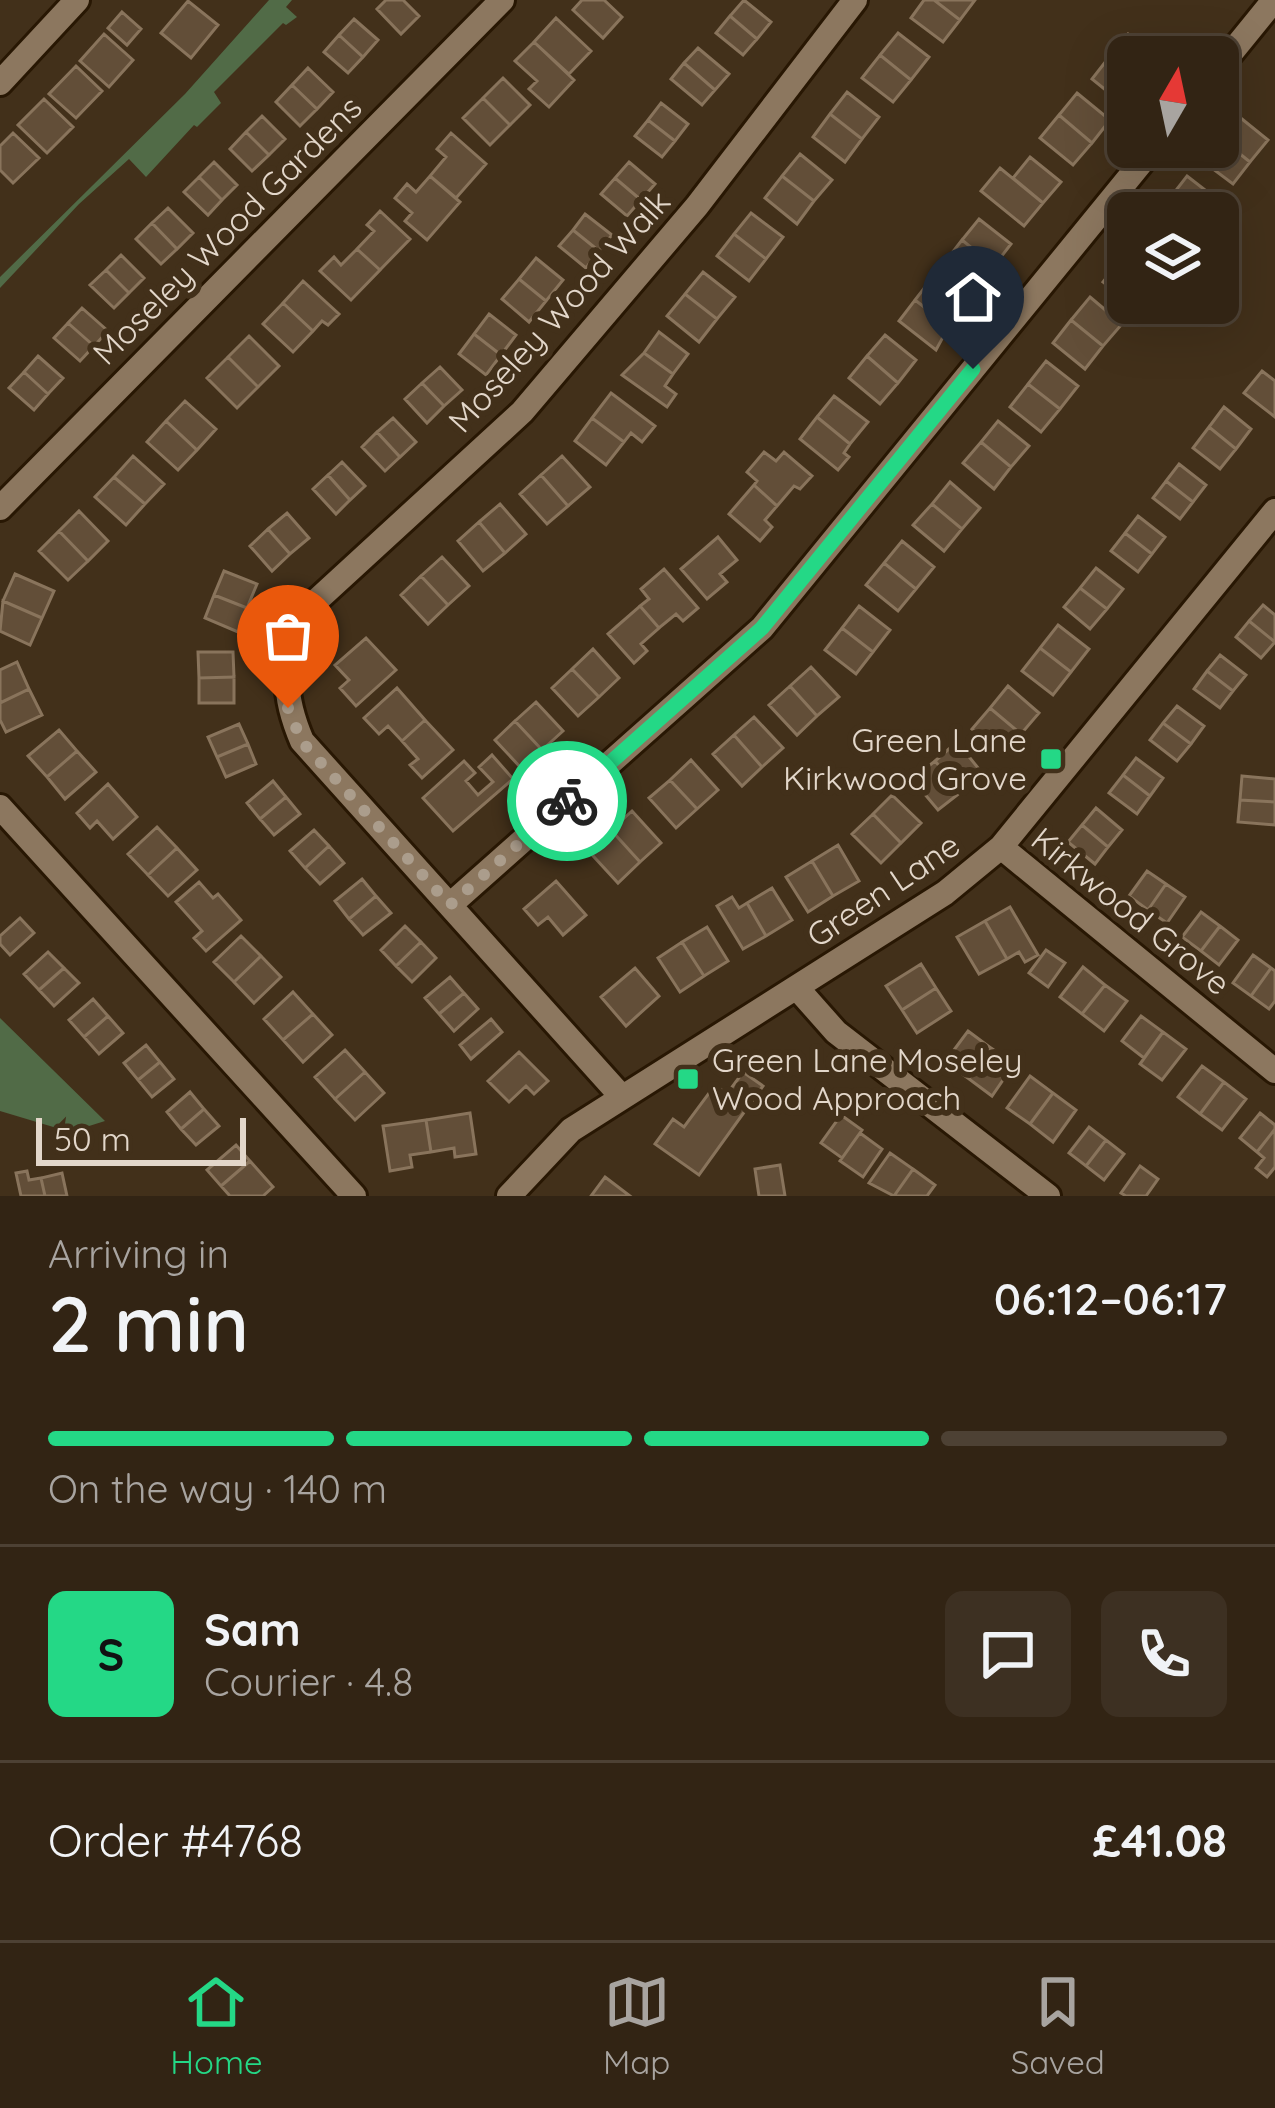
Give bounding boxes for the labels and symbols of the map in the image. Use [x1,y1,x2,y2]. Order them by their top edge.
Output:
north arrow [1107,36,1239,168]
street label: Moseley Wood Gardens [84,87,370,373]
street label: Moseley Wood Walk [439,181,678,440]
pin [922,246,1024,369]
pin [237,585,339,708]
place label: Green Lane Kirkwood Grove [783,719,1027,798]
courier [507,741,627,861]
marker: Green Lane Kirkwood Grove [1038,746,1064,772]
street label: Kirkwood Grove [1024,818,1239,1003]
street label: Green Lane [798,824,967,956]
place label: Green Lane Moseley Wood Approach [712,1039,1022,1118]
marker: Green Lane Moseley Wood Approach [675,1066,701,1092]
scale bar [36,1112,246,1165]

